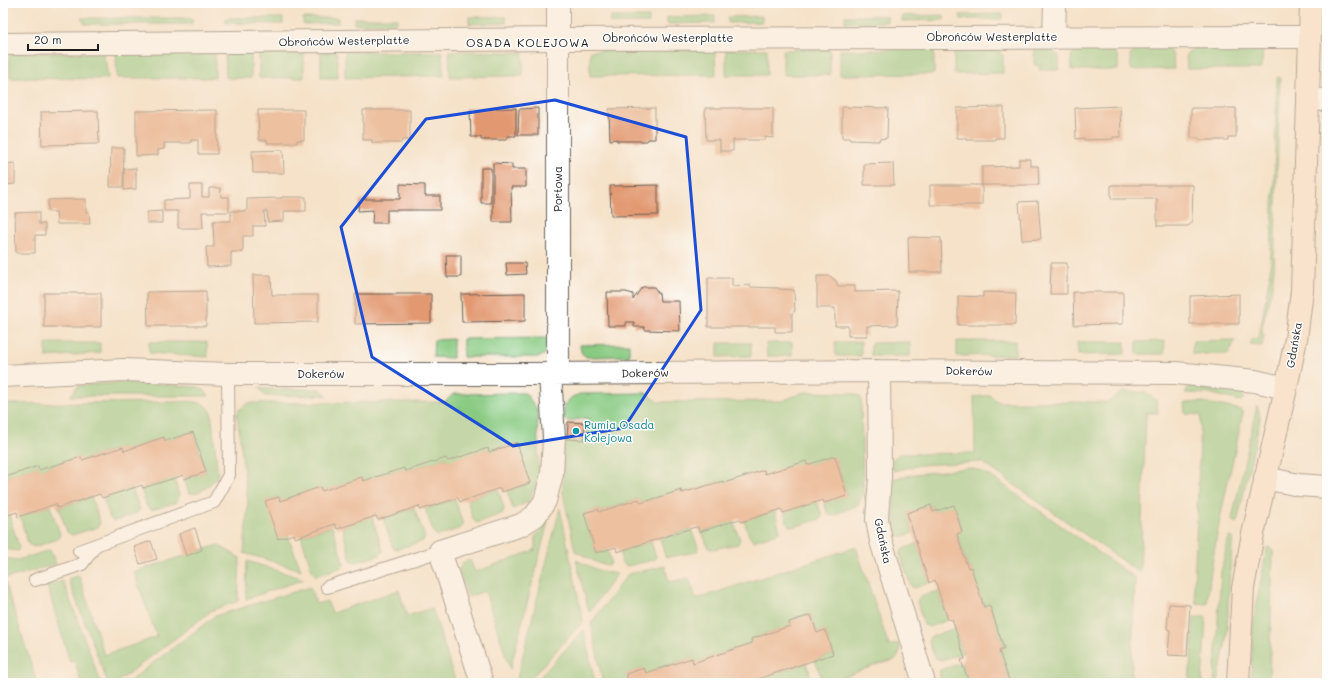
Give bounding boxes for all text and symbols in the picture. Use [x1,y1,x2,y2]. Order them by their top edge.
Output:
scale bar [28,26,98,52]
street label: Obrońców Westerplatte [927,29,1058,44]
street label: Obrońców Westerplatte [603,30,734,45]
text: 20 m [34,31,62,47]
street label: Obrońców Westerplatte [278,32,410,49]
district label: OSADA KOLEJOWA [466,34,590,50]
street label: Portowa [550,166,565,212]
street label: Gdańska [1282,321,1305,369]
street label: Dokerów [945,363,993,378]
street label: Dokerów [621,365,669,380]
street label: Dokerów [297,366,345,381]
place label: Rumia Osada Kolejowa [584,417,654,445]
marker: Rumia Osada Kolejowa [571,426,581,436]
street label: Gdańska [871,517,896,565]

